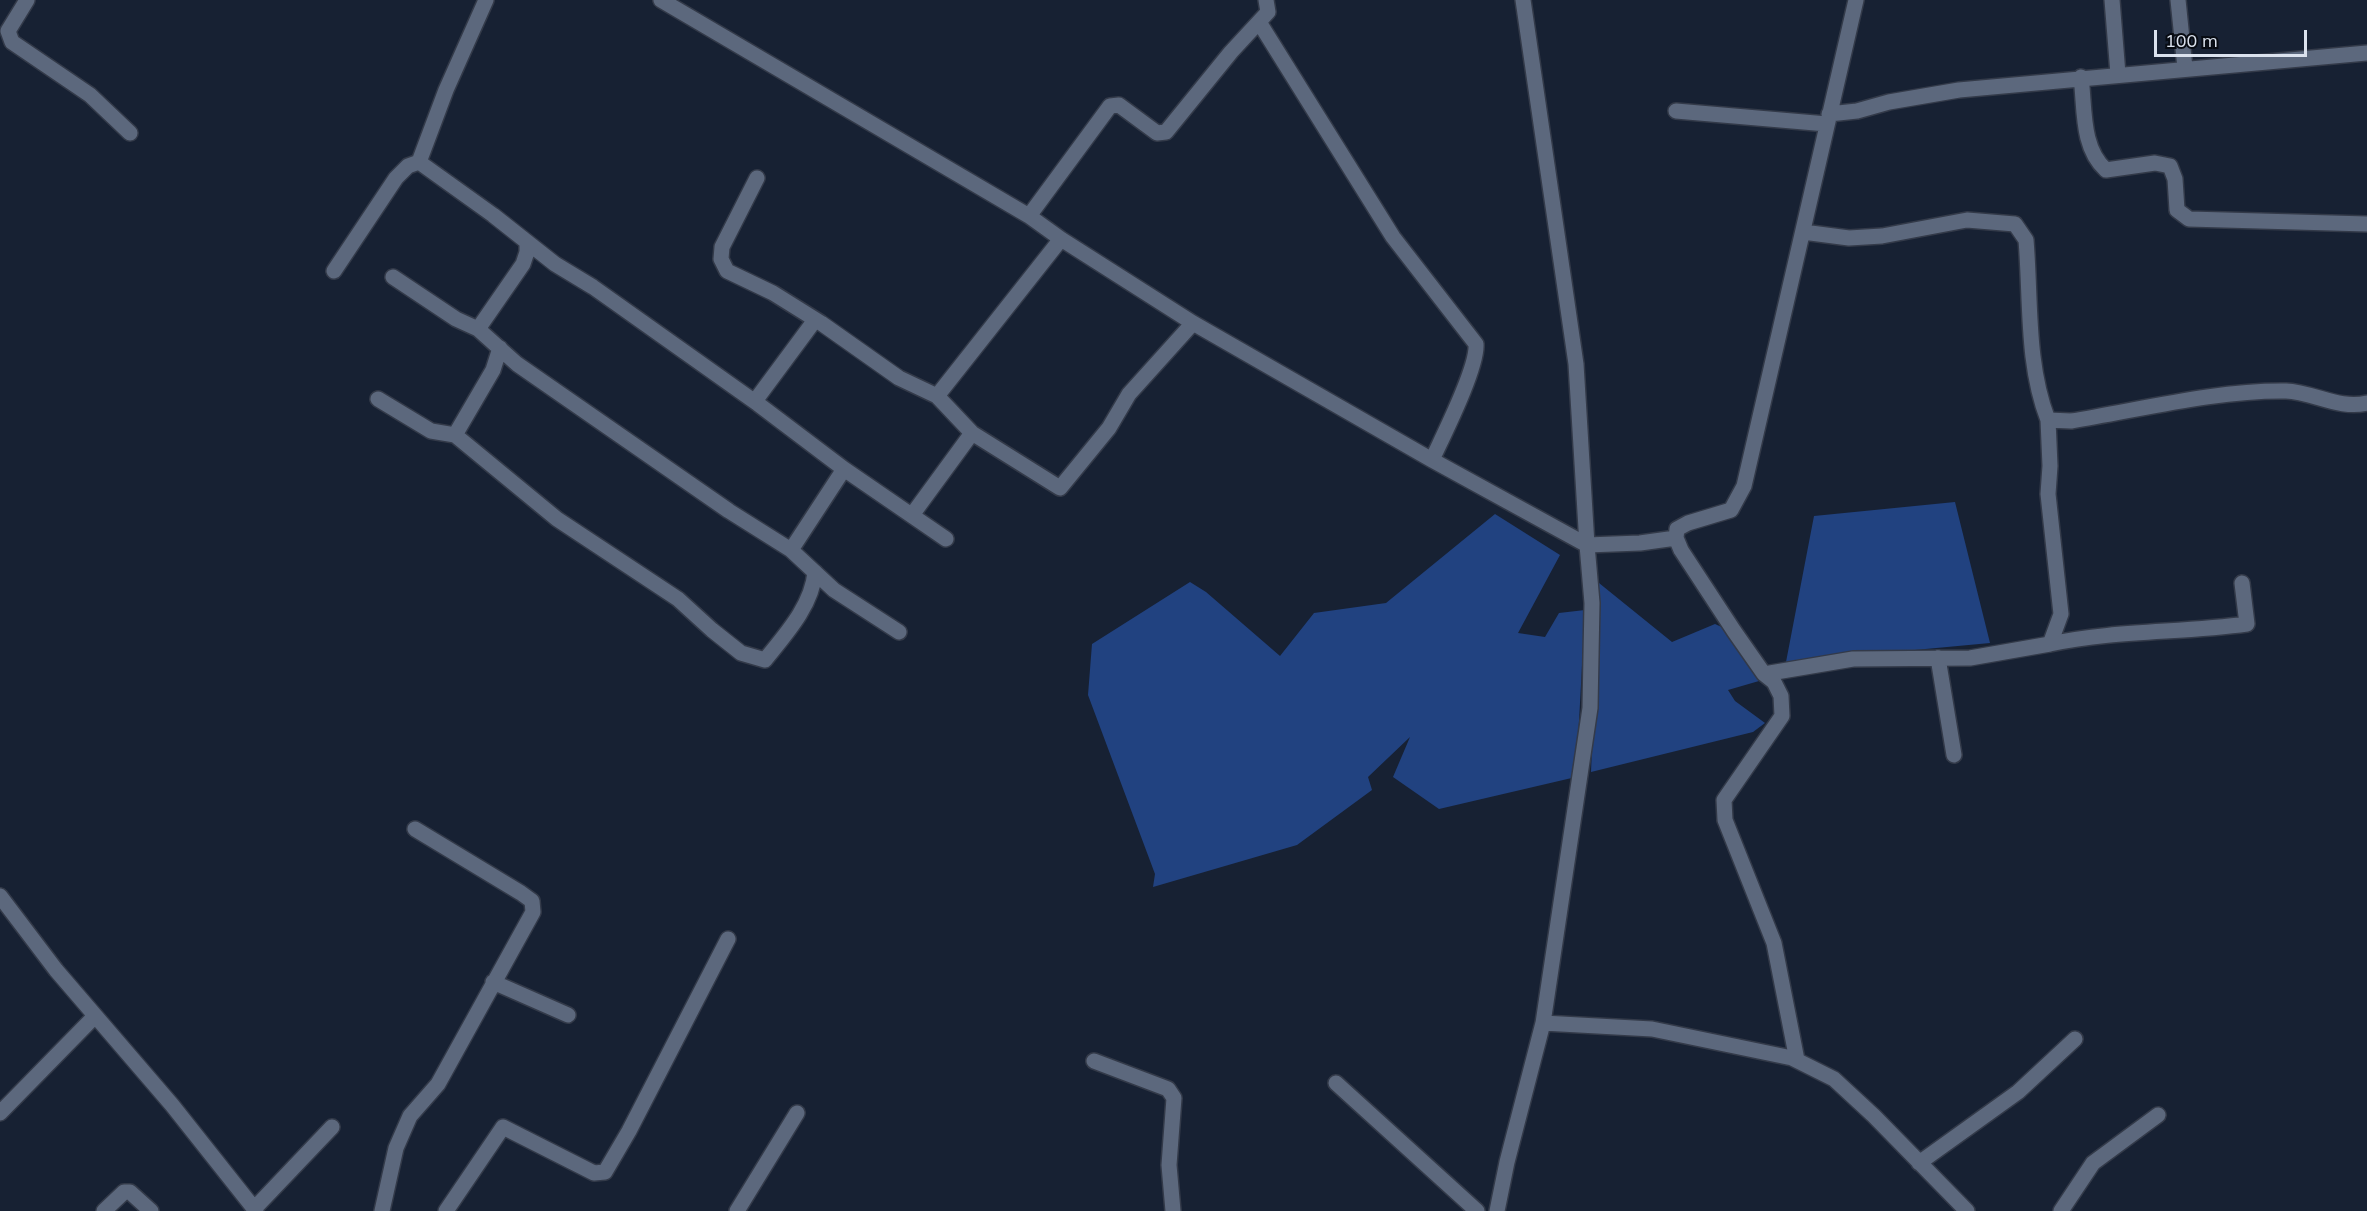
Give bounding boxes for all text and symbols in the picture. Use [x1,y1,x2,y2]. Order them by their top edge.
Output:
scale bar [2157,18,2310,56]
text: 100 m [2165,29,2218,52]

